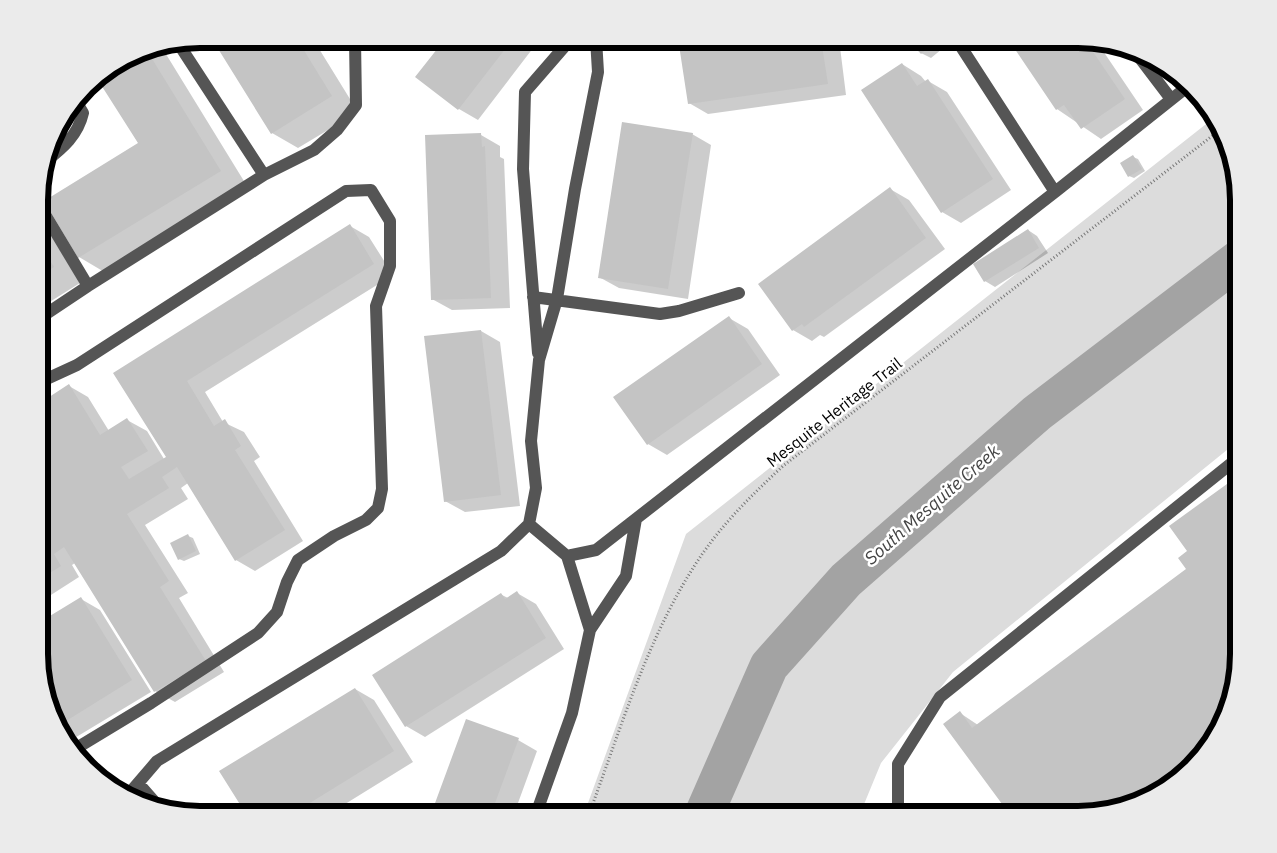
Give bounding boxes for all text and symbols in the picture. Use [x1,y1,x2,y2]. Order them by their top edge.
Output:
street label: Mesquite Heritage Trail [762,353,906,471]
water label: South Mesquite Creek [859,439,1004,570]

